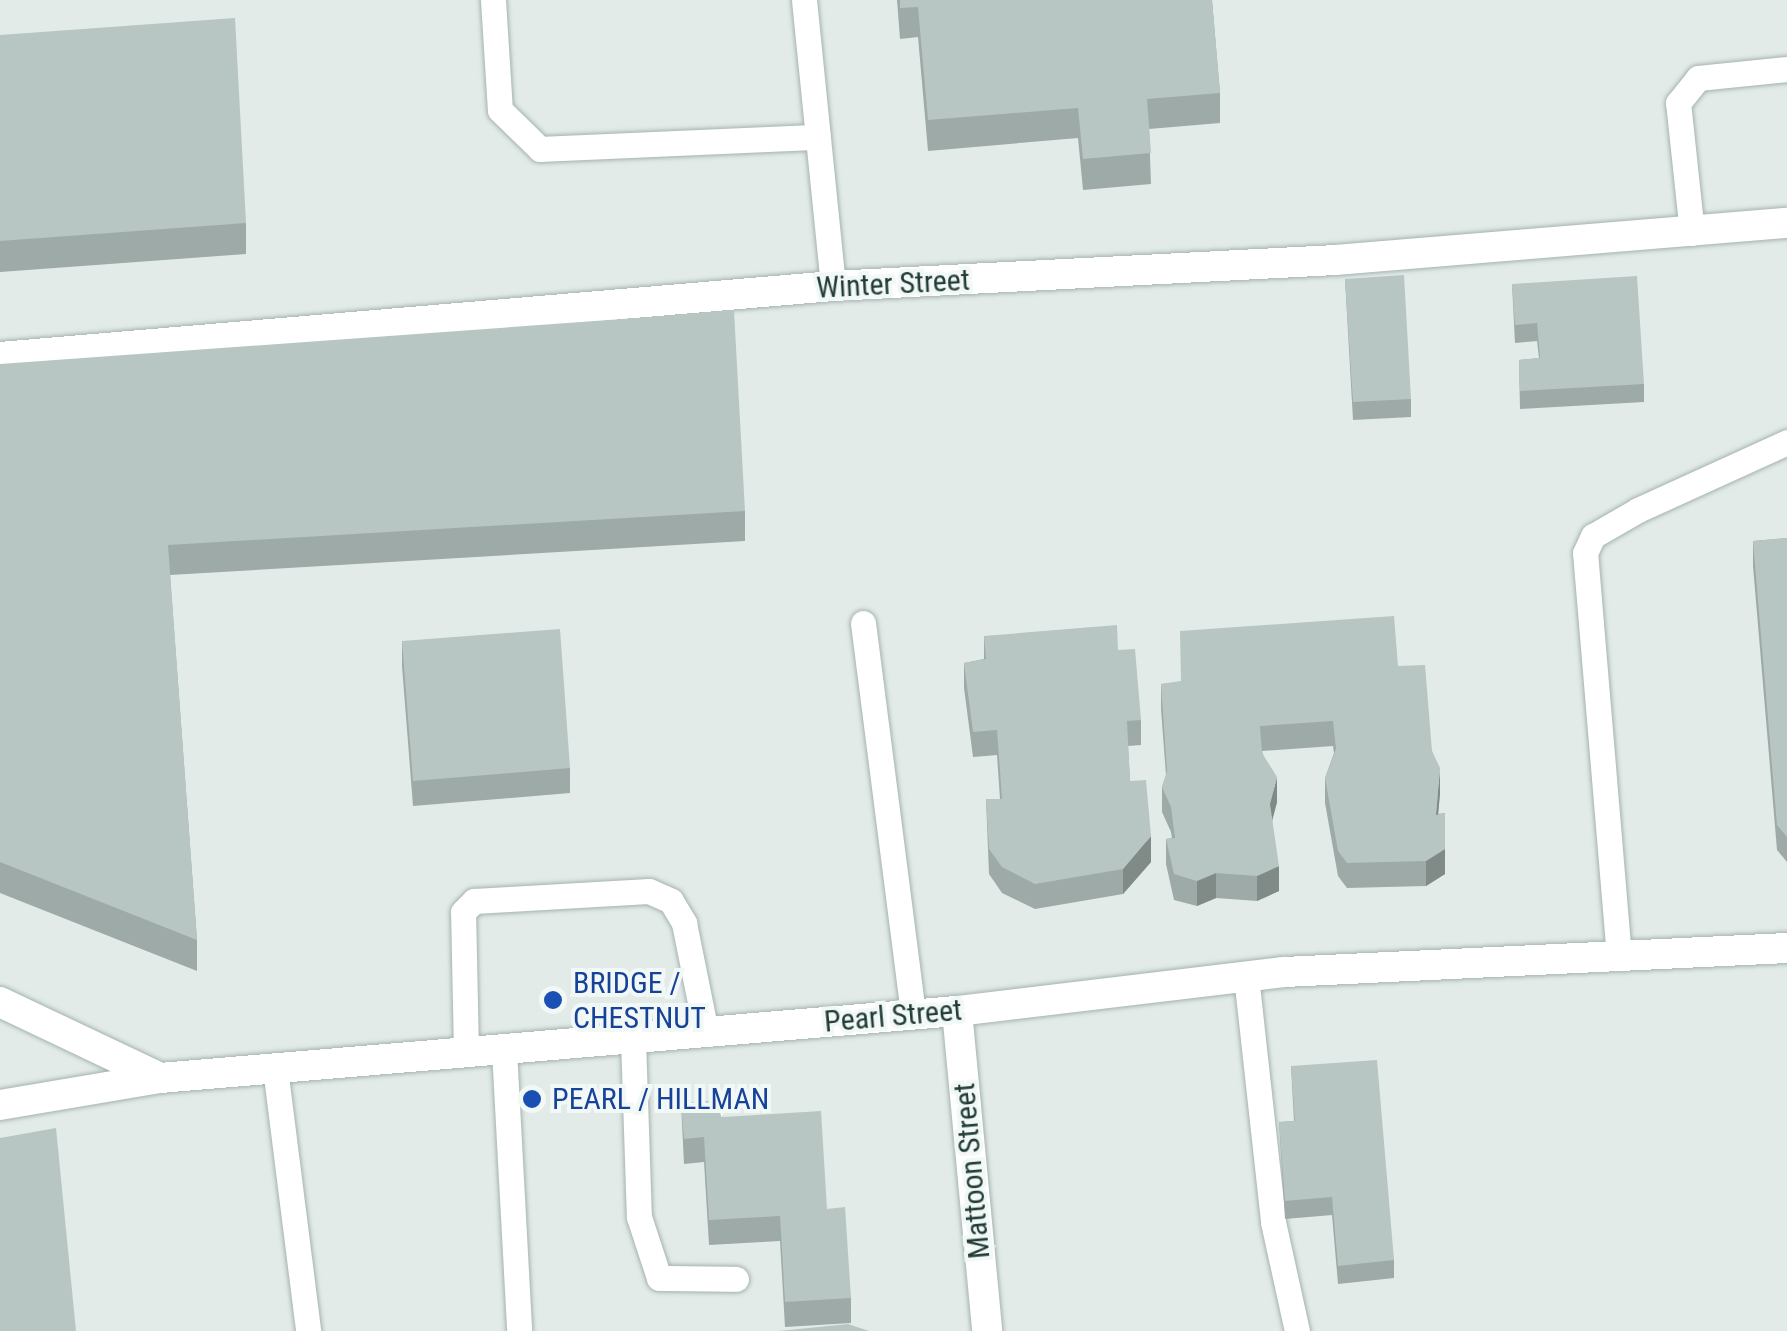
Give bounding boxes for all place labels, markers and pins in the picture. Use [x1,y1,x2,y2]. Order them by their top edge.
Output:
place label: BRIDGE / CHESTNUT [573,965,706,1036]
marker: BRIDGE / CHESTNUT [542,989,564,1011]
place label: PEARL / HILLMAN [552,1081,769,1117]
marker: PEARL / HILLMAN [521,1088,543,1110]

